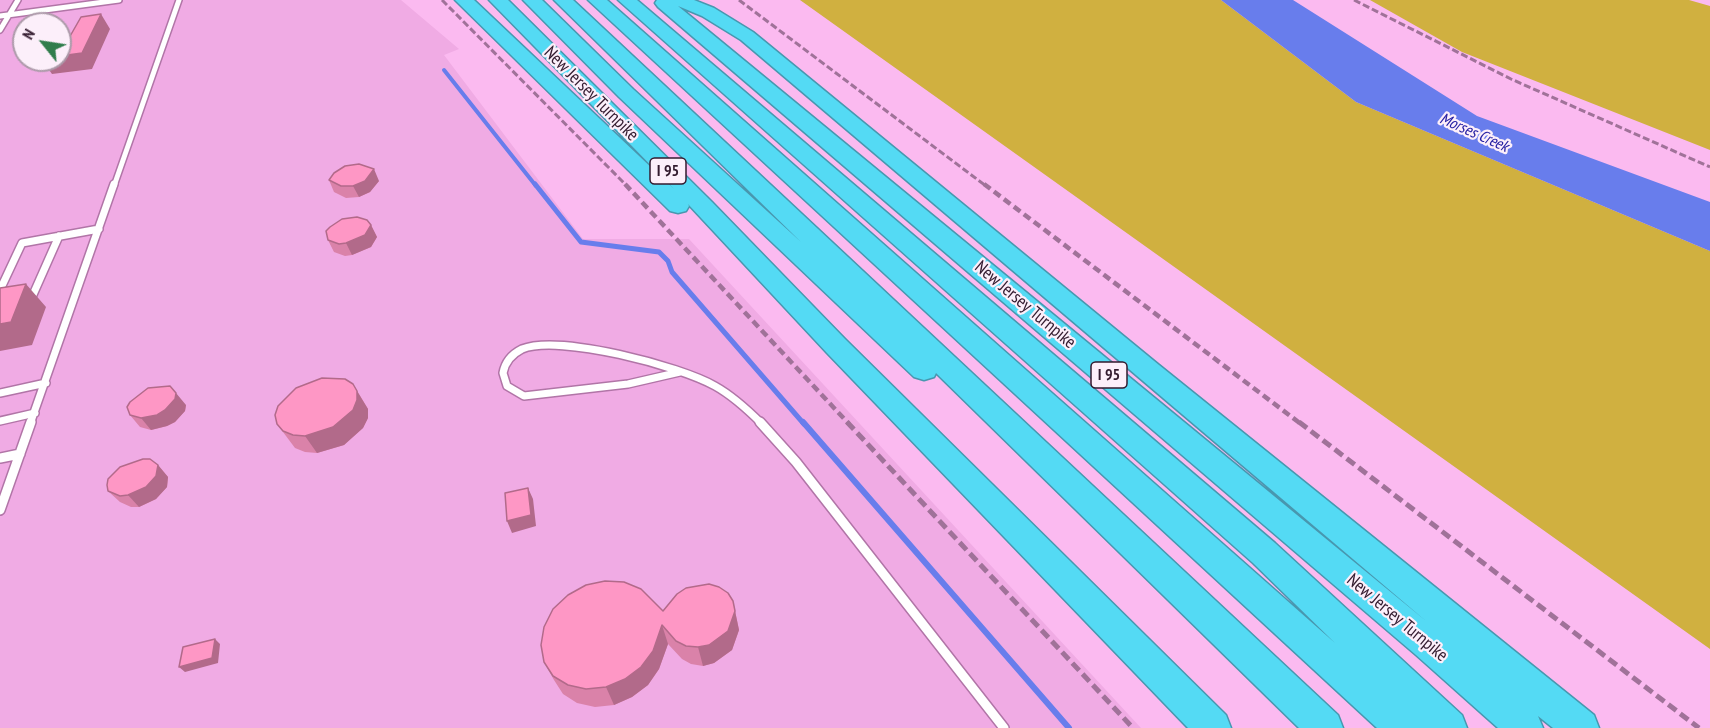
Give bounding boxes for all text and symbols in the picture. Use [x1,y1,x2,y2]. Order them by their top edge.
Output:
north arrow [12,12,72,72]
text: N [17,25,39,43]
street label: New Jersey Turnpike [539,42,643,146]
water label: Morses Creek [1437,109,1511,157]
road number: I 95 [650,158,686,184]
street label: New Jersey Turnpike [970,257,1080,353]
road number: I 95 [1091,362,1127,388]
street label: New Jersey Turnpike [1342,570,1452,666]

